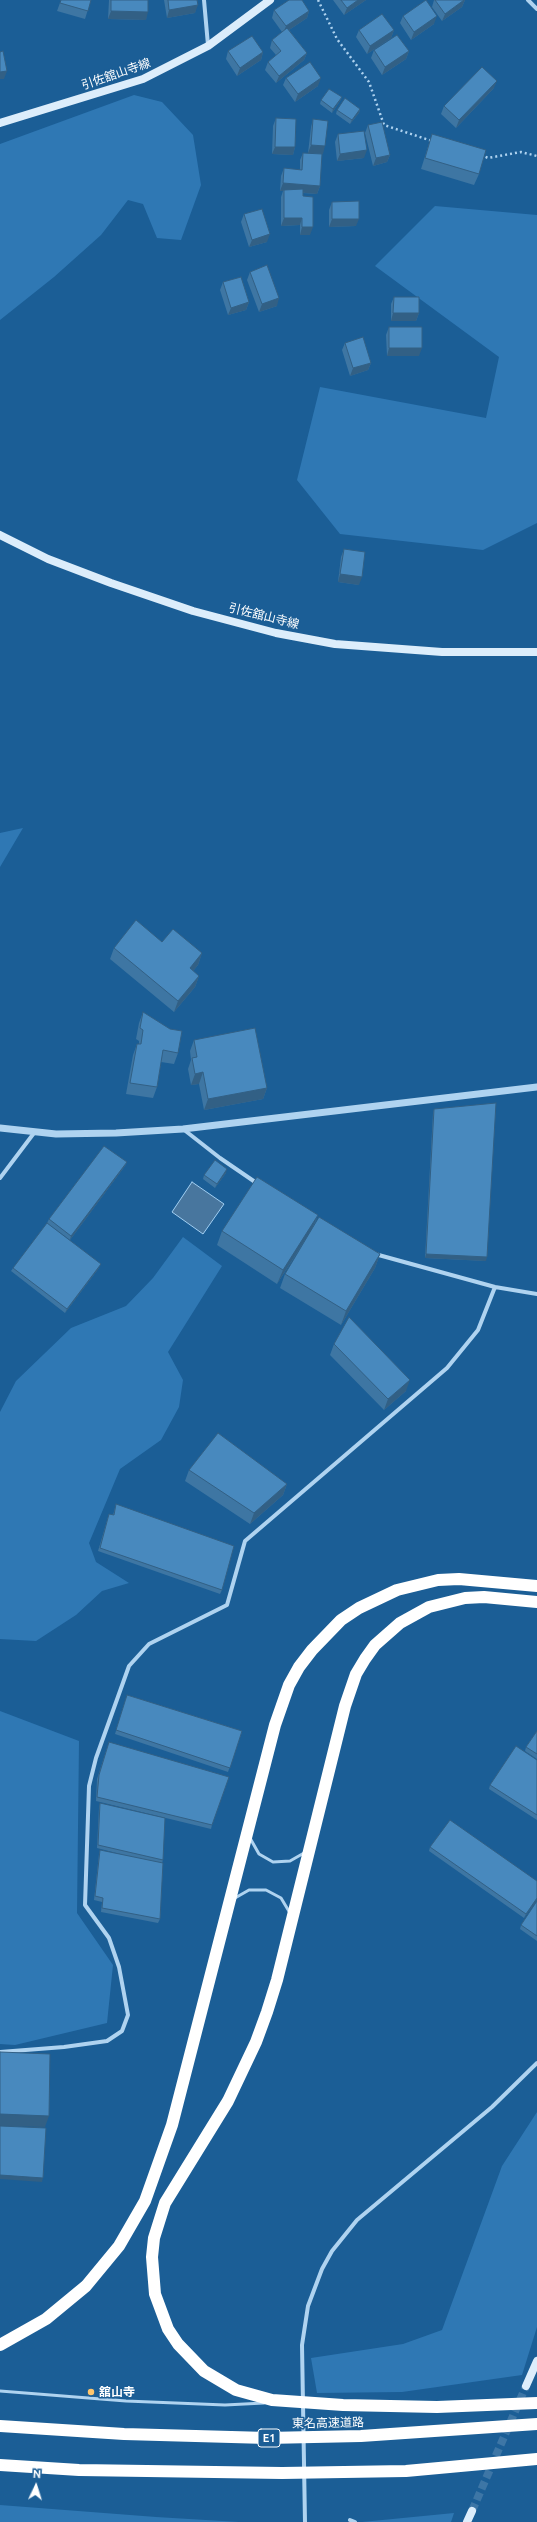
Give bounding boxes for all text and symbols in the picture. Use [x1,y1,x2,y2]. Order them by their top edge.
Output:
street label: 引佐舘山寺線 [80,55,152,93]
street label: 引佐舘山寺線 [227,600,301,632]
place label: 舘山寺 [99,2385,135,2399]
marker: 舘山寺 [86,2387,96,2397]
street label: 東名高速道路 [292,2415,364,2431]
road number: E1 [258,2429,280,2447]
north arrow [16,2466,56,2506]
text: N [32,2468,41,2480]

